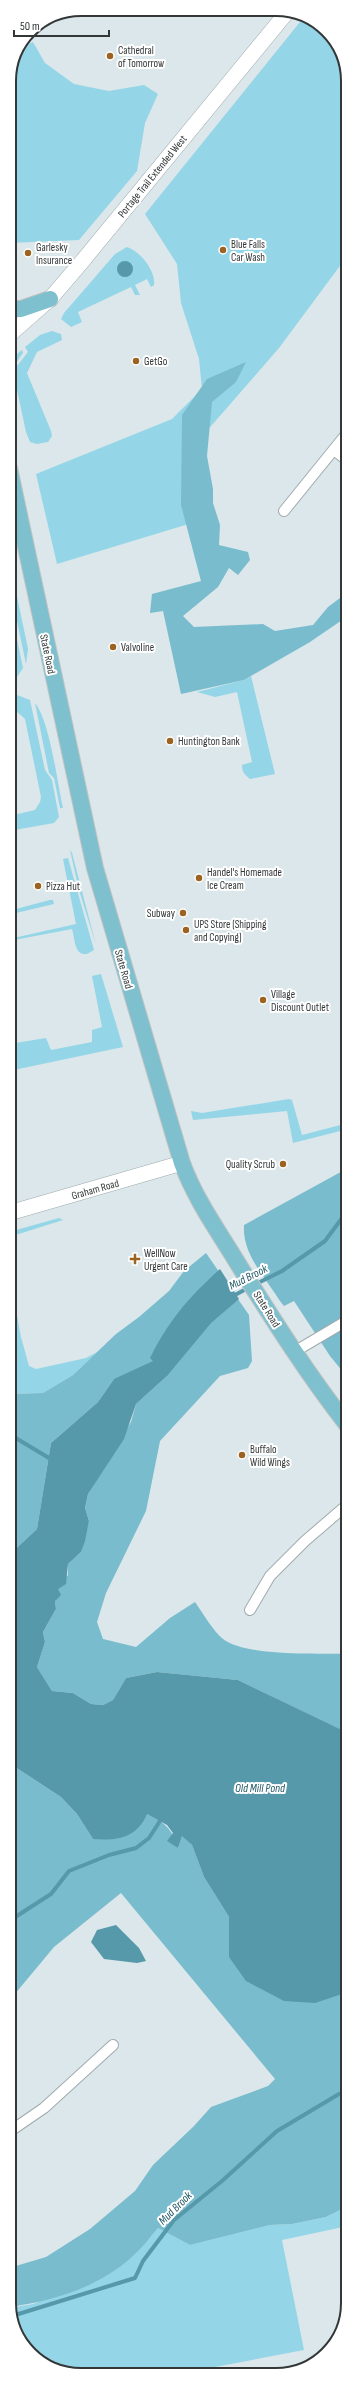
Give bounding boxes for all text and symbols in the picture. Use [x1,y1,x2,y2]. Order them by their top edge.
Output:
scale bar [14,12,109,38]
text: 50 m [20,19,40,34]
place label: Cathedral of Tomorrow [118,44,164,70]
marker: Cathedral of Tomorrow [105,51,115,61]
street label: Portage Trail Extended West [115,132,190,220]
place label: Blue Falls Car Wash [231,238,265,264]
place label: Garlesky Insurance [36,241,72,267]
marker: Blue Falls Car Wash [218,245,228,255]
marker: Garlesky Insurance [23,248,33,258]
place label: GetGo [144,355,168,368]
marker: GetGo [131,356,141,366]
street label: State Road [37,633,58,675]
place label: Valvoline [121,641,154,654]
marker: Valvoline [108,642,118,652]
place label: Huntington Bank [178,735,241,748]
marker: Huntington Bank [165,736,175,746]
place label: Handel's Homemade Ice Cream [207,866,282,892]
marker: Handel's Homemade Ice Cream [194,873,204,883]
place label: Pizza Hut [46,880,81,893]
marker: Pizza Hut [33,881,43,891]
place label: Subway [147,907,176,920]
marker: Subway [178,908,188,918]
place label: UPS Store (Shipping and Copying) [194,918,267,944]
marker: UPS Store (Shipping and Copying) [181,925,191,935]
street label: State Road [112,948,135,991]
place label: Village Discount Outlet [271,988,330,1014]
marker: Village Discount Outlet [258,995,268,1005]
place label: Quality Scrub [226,1158,275,1171]
marker: Quality Scrub [278,1159,288,1169]
street label: Graham Road [70,1176,121,1202]
place label: WellNow Urgent Care [144,1247,188,1273]
marker: WellNow Urgent Care [129,1253,141,1265]
water label: Mud Brook [226,1261,271,1294]
street label: State Road [250,1289,283,1330]
place label: Buffalo Wild Wings [250,1443,290,1469]
marker: Buffalo Wild Wings [237,1450,247,1460]
water label: Old Mill Pond [235,1781,286,1796]
water label: Mud Brook [155,2188,196,2228]

